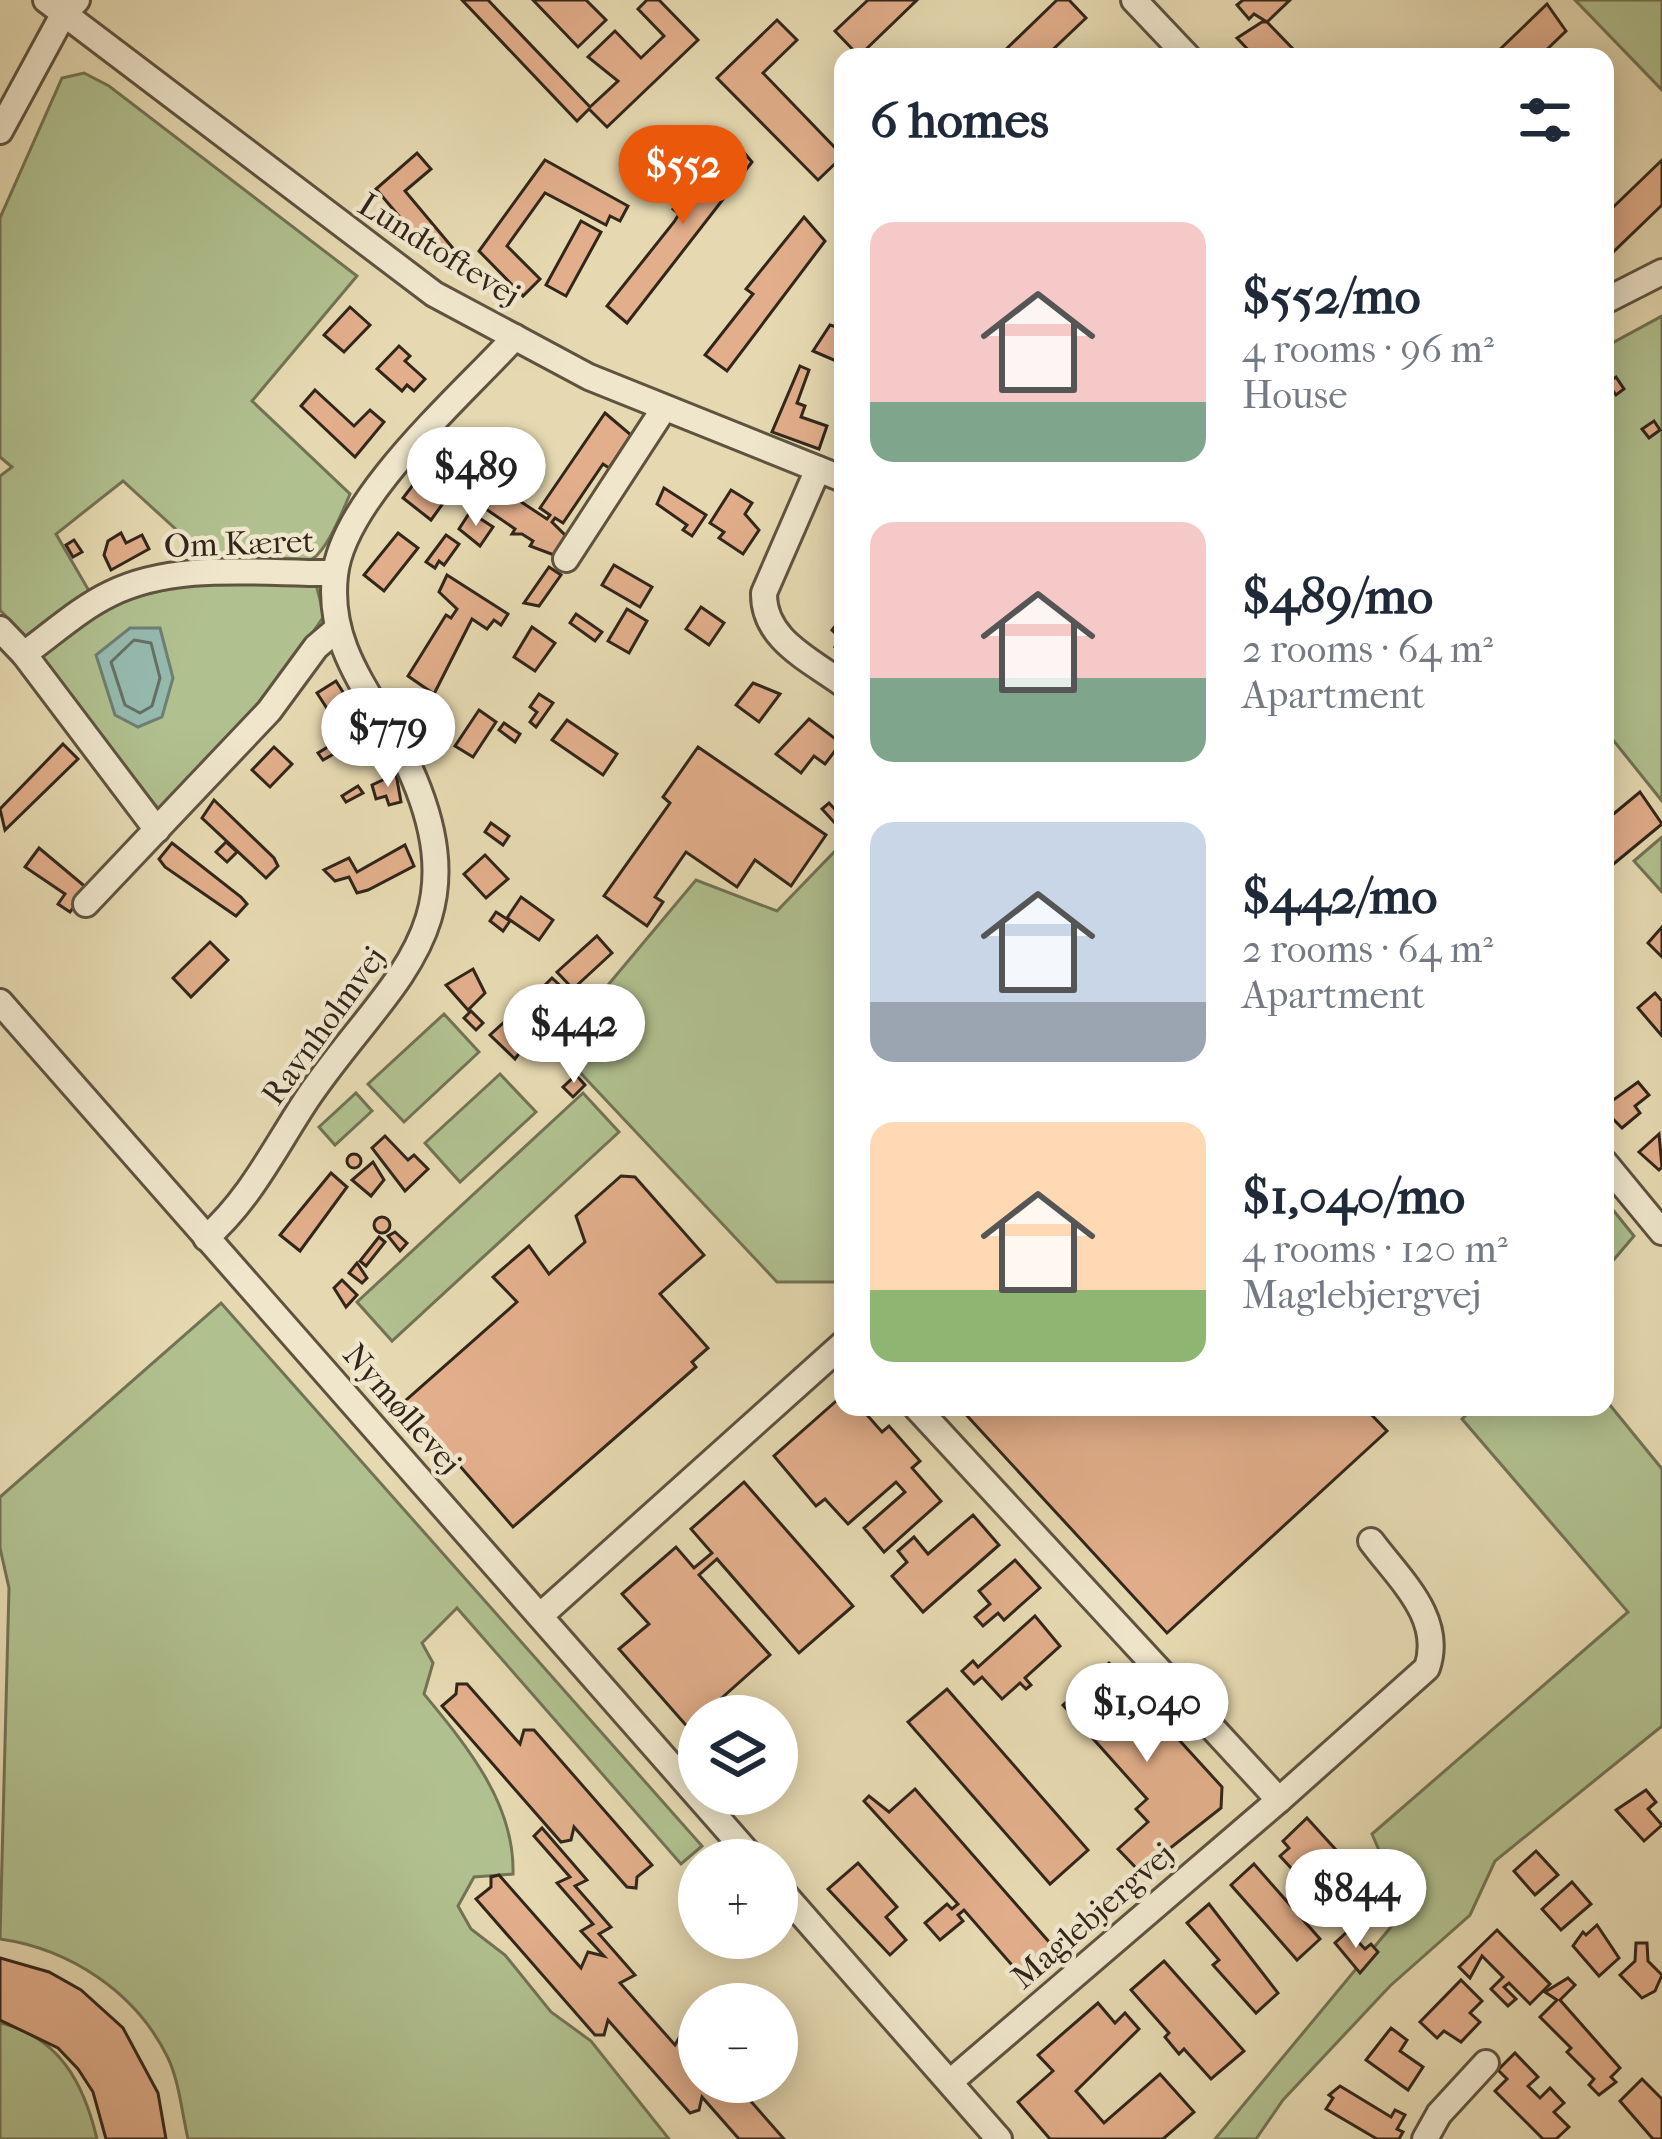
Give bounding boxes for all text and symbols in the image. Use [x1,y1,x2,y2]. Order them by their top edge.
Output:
icon: filters [1512,87,1578,153]
text: 6 homes [870,90,1049,150]
pin: $552 [612,125,754,227]
text: $552 [645,141,721,187]
street label: Lundtoftevej [351,185,527,315]
text: $552/mo [1242,266,1421,326]
icon: home [966,270,1110,414]
text: 4 rooms · 96 m² [1242,326,1494,372]
text: House [1242,372,1348,418]
pin: $489 [405,427,547,529]
text: $489 [434,443,518,489]
street label: Om Kæret [163,522,315,566]
text: $489/mo [1242,566,1433,626]
icon: home [966,570,1110,714]
text: 2 rooms · 64 m² [1242,626,1493,672]
text: Apartment [1242,672,1425,718]
pin: $779 [317,688,459,790]
text: $779 [348,704,428,750]
text: $442/mo [1242,866,1437,926]
icon: home [966,870,1110,1014]
text: 2 rooms · 64 m² [1242,926,1493,972]
street label: Ravnholmvej [253,939,395,1113]
text: Apartment [1242,972,1425,1018]
pin: $442 [503,984,645,1086]
text: $442 [530,1000,618,1046]
text: $1,040/mo [1242,1166,1465,1226]
icon: home [966,1170,1110,1314]
text: 4 rooms · 120 m² [1242,1226,1508,1272]
text: Maglebjergvej [1242,1272,1481,1318]
street label: Nymøllevej [335,1336,469,1482]
pin: $1,040 [1049,1663,1245,1765]
text: $1,040 [1092,1679,1202,1725]
map controls [678,1695,798,2103]
button: layers [678,1695,798,1815]
street label: Maglebjergvej [1004,1835,1182,1997]
button: + [678,1839,798,1959]
pin: $844 [1285,1849,1427,1951]
text: $844 [1312,1865,1400,1911]
button: − [678,1983,798,2103]

